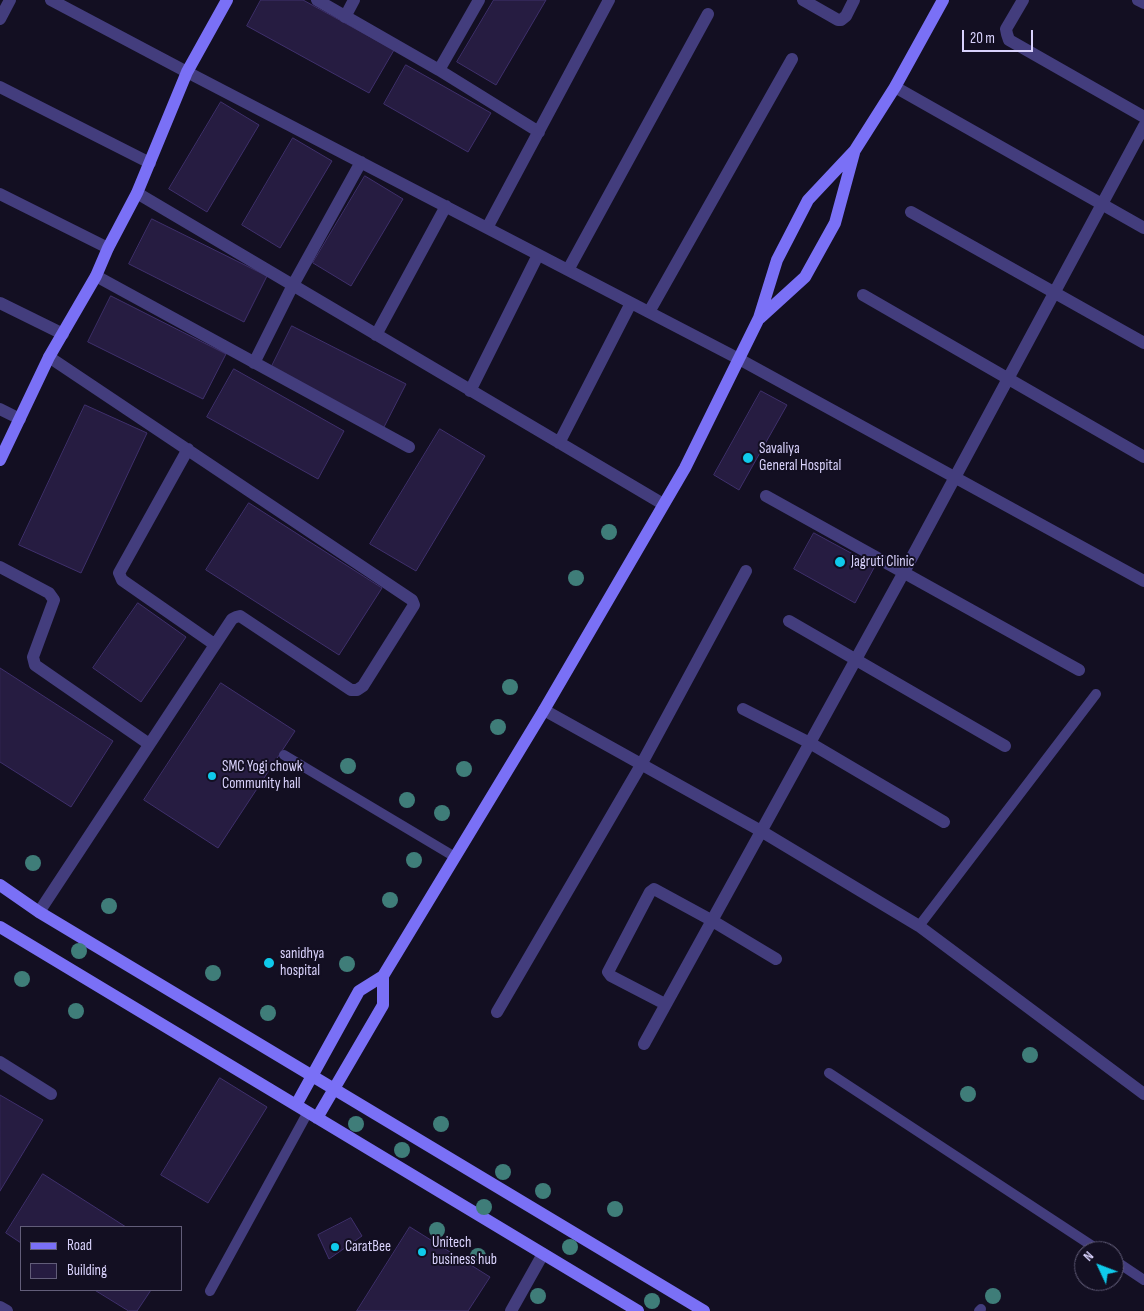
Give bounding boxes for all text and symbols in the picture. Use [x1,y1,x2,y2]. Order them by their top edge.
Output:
scale bar [964,20,1035,52]
text: 20 m [970,29,995,48]
place label: Savaliya General Hospital [759,440,841,475]
marker: Savaliya General Hospital [741,451,755,465]
place label: Jagruti Clinic [851,553,915,571]
marker: Jagruti Clinic [833,555,847,569]
place label: SMC Yogi chowk Community hall [222,758,303,793]
marker: SMC Yogi chowk Community hall [206,770,218,782]
place label: sanidhya hospital [280,945,324,980]
marker: sanidhya hospital [262,956,276,970]
legend [20,1226,182,1291]
place label: Unitech business hub [432,1234,497,1269]
text: Road [67,1236,92,1255]
place label: CaratBee [345,1238,391,1256]
marker: CaratBee [329,1241,341,1253]
north arrow [1074,1241,1124,1291]
marker: Unitech business hub [416,1246,428,1258]
text: N [1080,1248,1097,1265]
text: Building [67,1261,107,1280]

